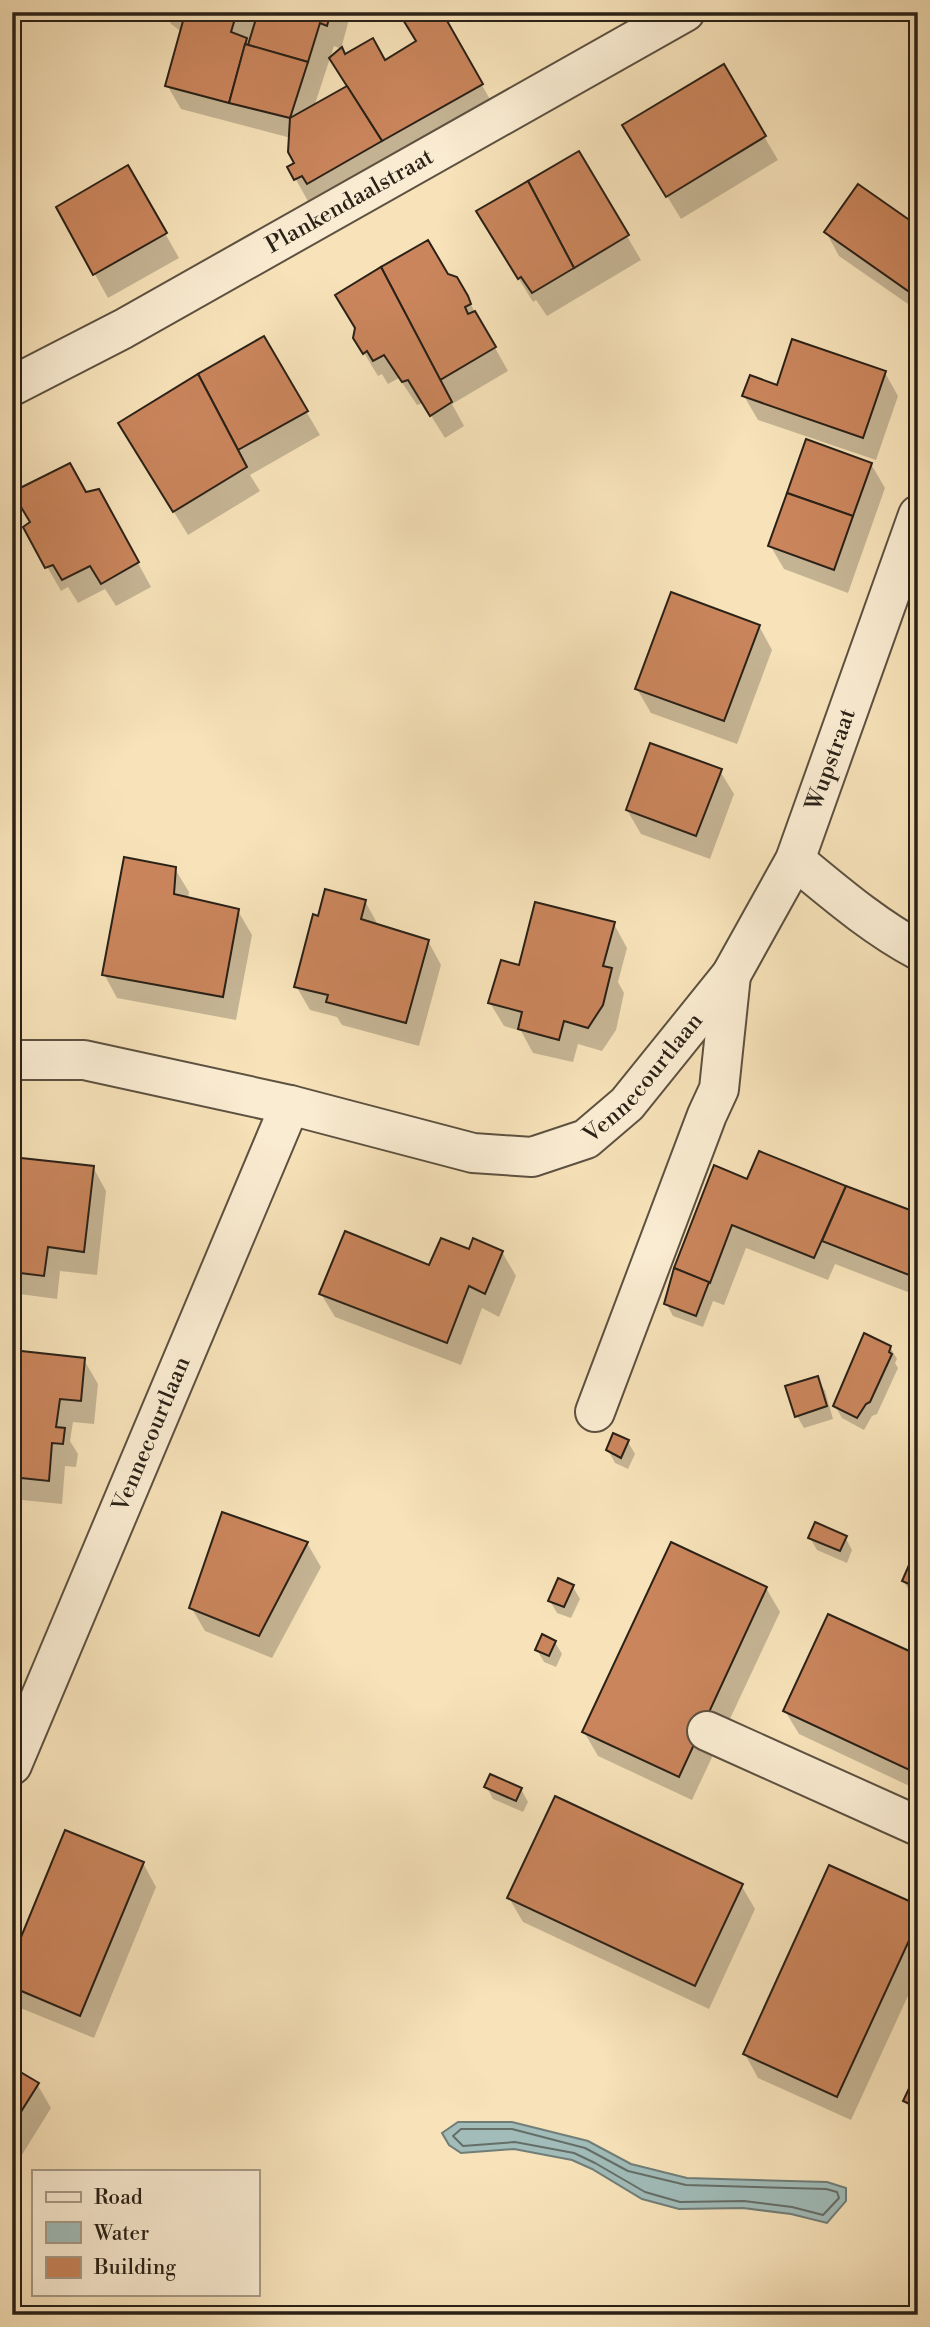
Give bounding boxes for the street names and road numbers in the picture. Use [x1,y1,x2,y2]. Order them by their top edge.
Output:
street label: Plankendaalstraat [261,143,438,260]
street label: Wupstraat [799,705,862,815]
street label: Vennecourtlaan [577,1007,709,1150]
street label: Vennecourtlaan [106,1352,197,1517]

